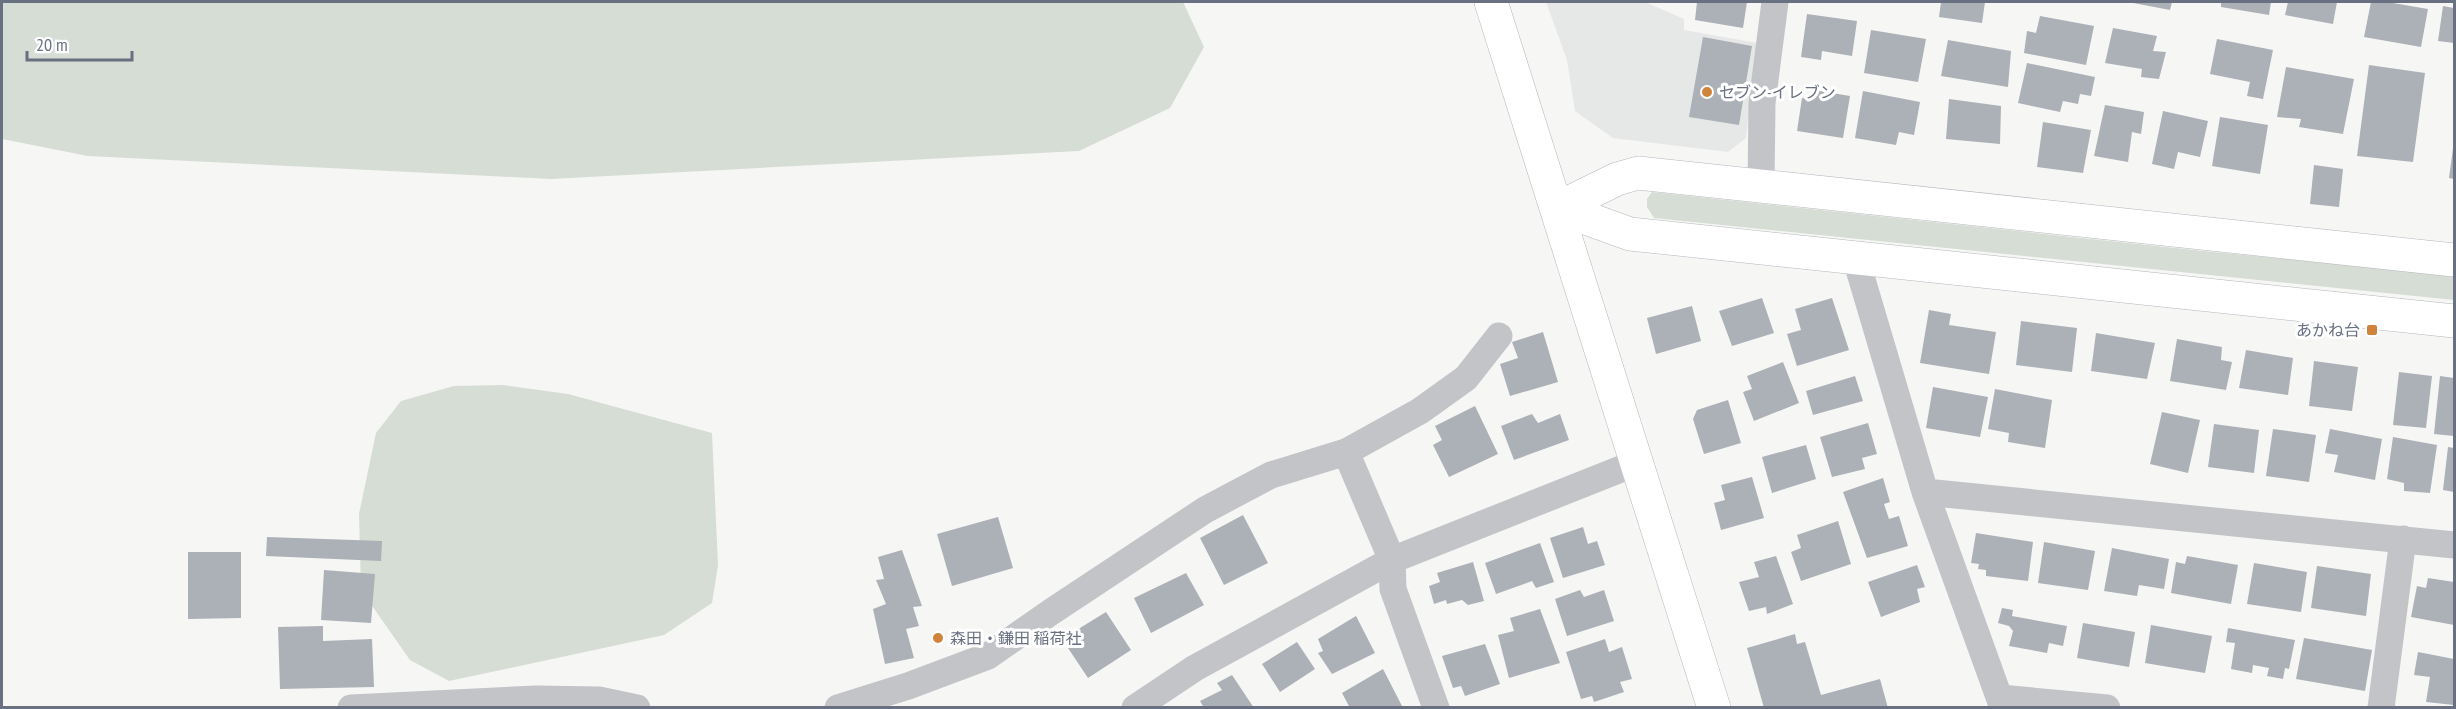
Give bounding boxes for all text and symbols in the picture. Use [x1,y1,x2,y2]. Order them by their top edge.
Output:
scale bar [27,24,132,62]
text: 20 m [36,33,68,56]
place label: セブン-イレブン [1719,82,1836,102]
marker: セブン-イレブン [1700,85,1714,99]
place label: あかね台 [2296,320,2360,340]
marker: あかね台 [2365,323,2379,337]
place label: 森田・鎌田 稲荷社 [950,628,1081,648]
marker: 森田・鎌田 稲荷社 [931,631,945,645]

